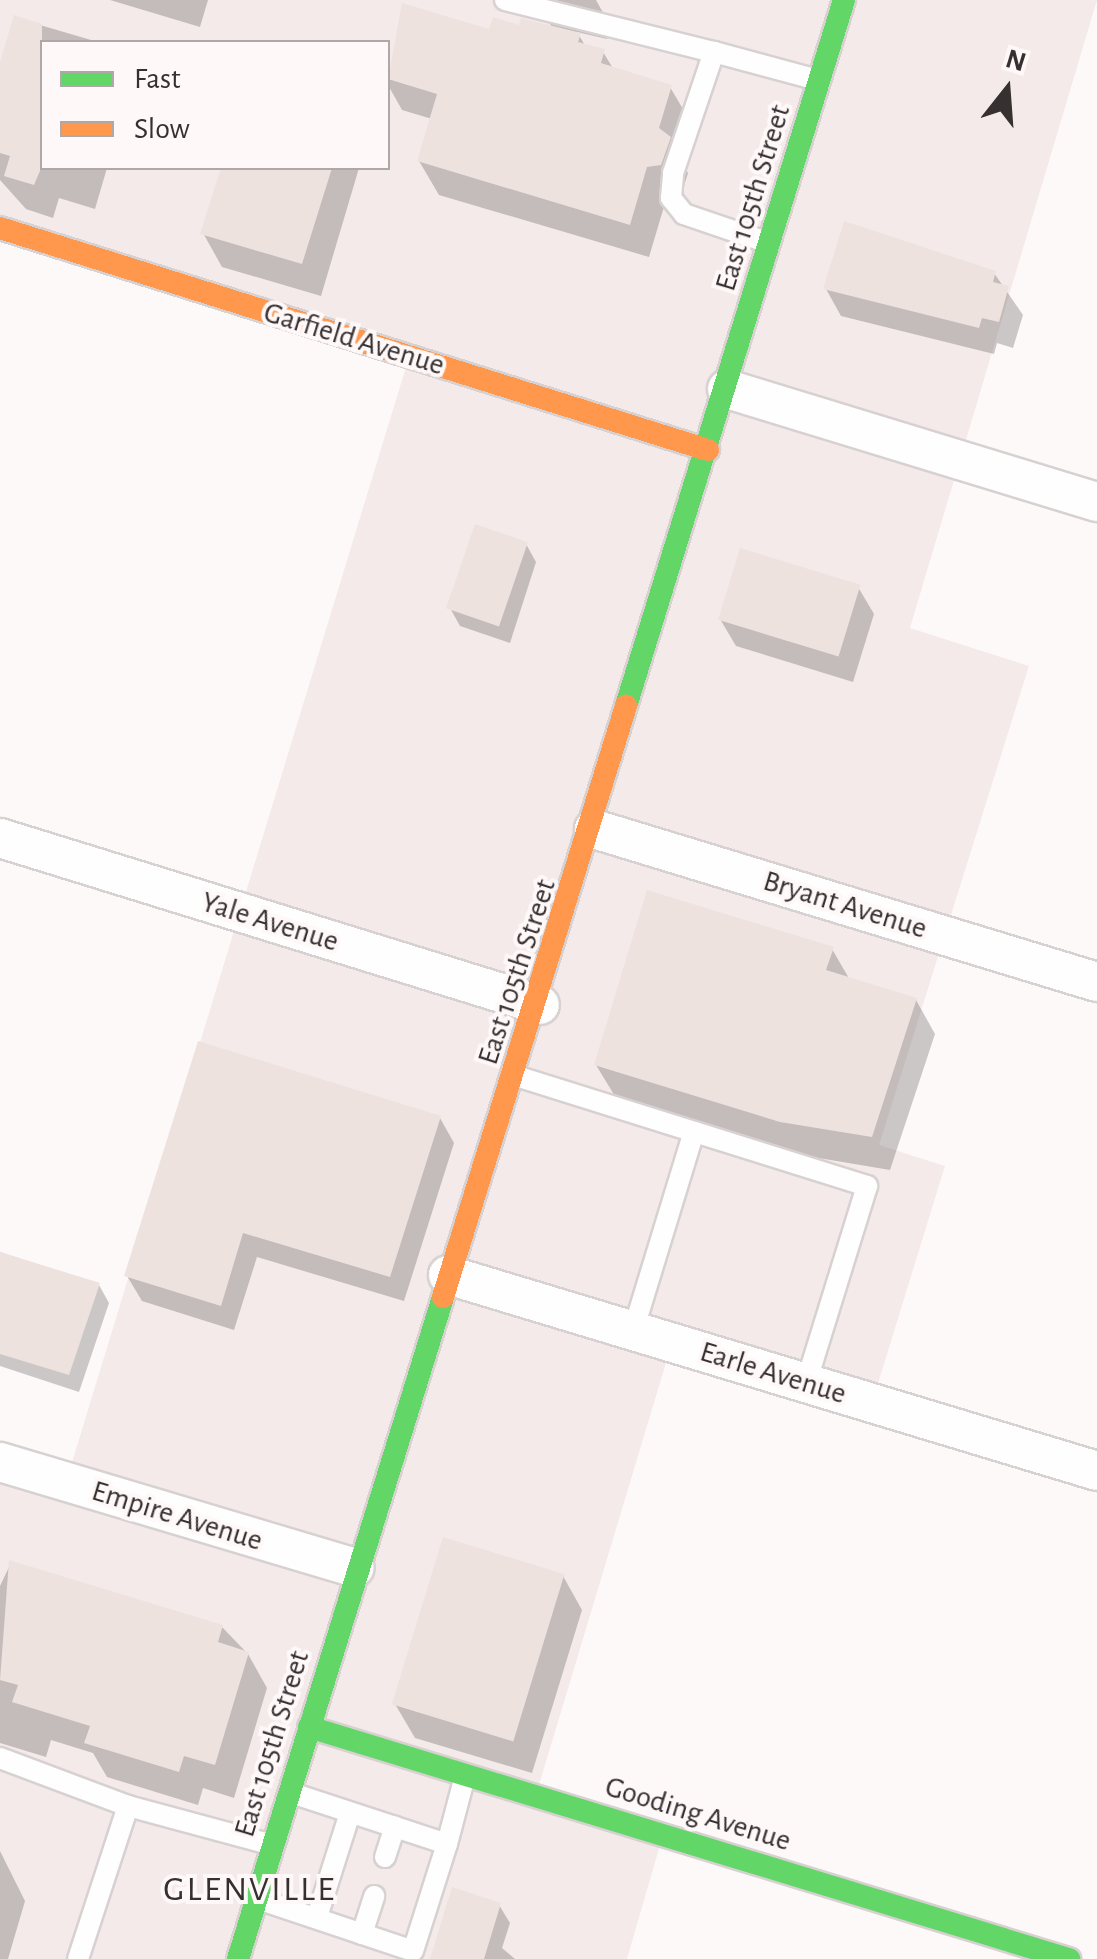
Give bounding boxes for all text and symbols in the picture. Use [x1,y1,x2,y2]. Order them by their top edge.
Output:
legend [40,40,390,170]
north arrow [957,40,1057,140]
text: N [1002,45,1029,78]
text: Fast [134,64,181,94]
street label: East 105th Street [708,101,798,295]
text: Slow [134,114,190,144]
street label: Garfield Avenue [259,294,449,384]
street label: Bryant Avenue [759,863,931,947]
street label: East 105th Street [470,875,564,1069]
street label: Yale Avenue [197,884,343,960]
street label: Earle Avenue [696,1334,850,1412]
street label: Empire Avenue [87,1473,267,1559]
street label: East 105th Street [227,1647,317,1841]
street label: Gooding Avenue [601,1769,795,1859]
district label: GLENVILLE [163,1869,337,1911]

